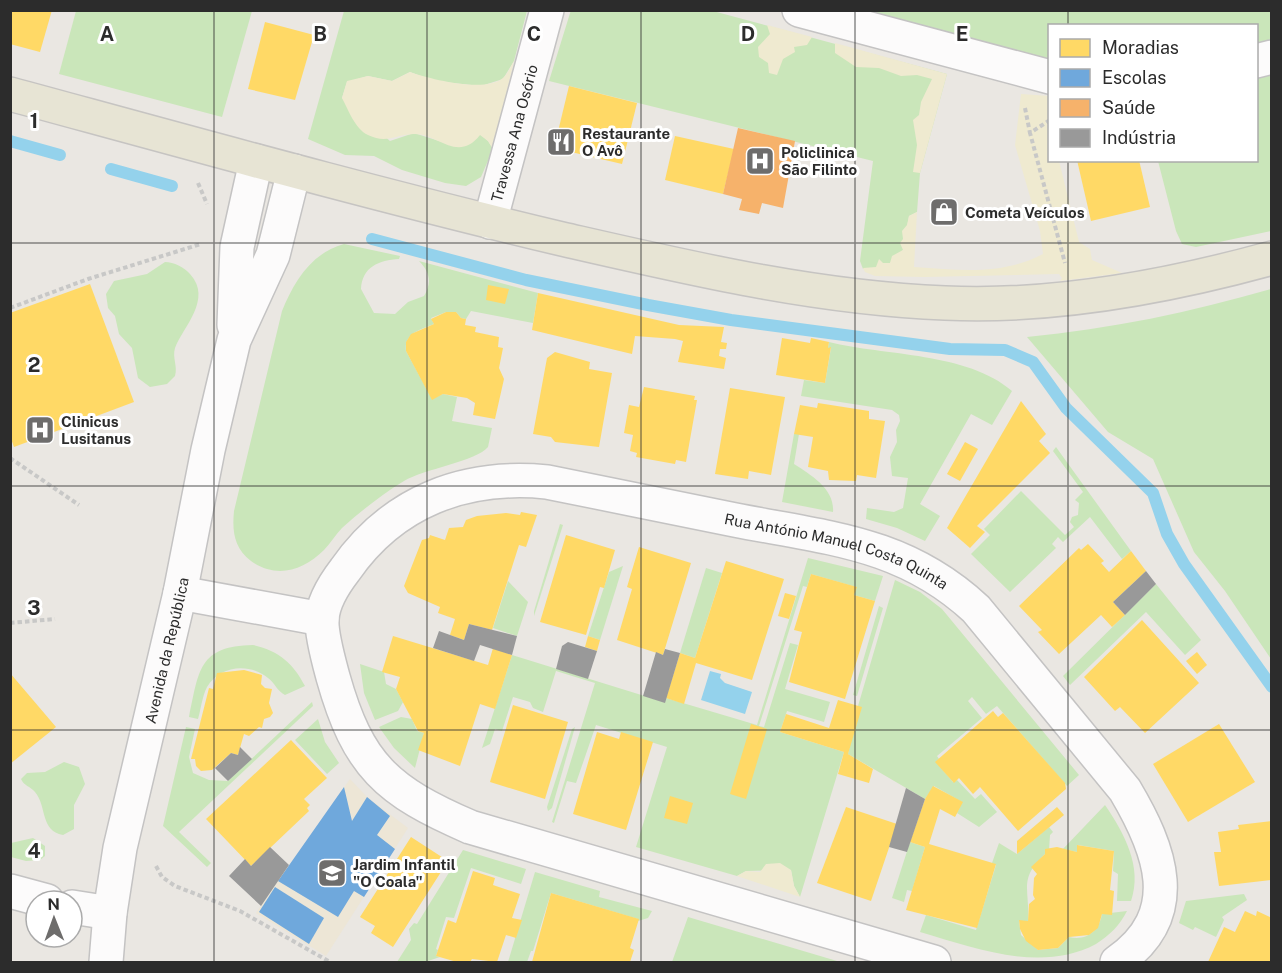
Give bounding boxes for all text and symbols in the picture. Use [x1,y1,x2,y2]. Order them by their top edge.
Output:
text: A [100,22,114,46]
text: B [313,22,327,46]
text: C [527,22,541,46]
text: D [741,22,755,46]
text: E [956,22,968,46]
legend [1048,24,1258,162]
text: Moradias [1102,37,1179,58]
street label: Travessa Ana Osório [487,63,540,204]
text: Escolas [1102,67,1166,88]
text: Saúde [1102,97,1155,118]
text: 1 [30,109,38,133]
place label: Restaurante O Avô [582,125,670,159]
restaurant icon: Restaurante O Avô [545,126,577,158]
text: Indústria [1102,127,1176,148]
place label: Policlinica São Filinto [781,144,858,178]
hospital icon: Policlinica São Filinto [744,145,776,177]
shop icon: Cometa Veículos [928,196,960,228]
place label: Cometa Veículos [965,204,1085,221]
text: 2 [28,353,40,377]
place label: Clinicus Lusitanus [61,413,131,447]
hospital icon: Clinicus Lusitanus [24,414,56,446]
street label: Rua António Manuel Costa Quinta [723,510,952,592]
street label: Avenida da República [141,576,191,725]
text: 3 [27,596,41,620]
text: 4 [27,839,41,863]
place label: Jardim Infantil "O Coala" [353,856,456,890]
school or university icon: Jardim Infantil "O Coala" [316,857,348,889]
north arrow [24,889,84,949]
text: N [47,895,60,914]

